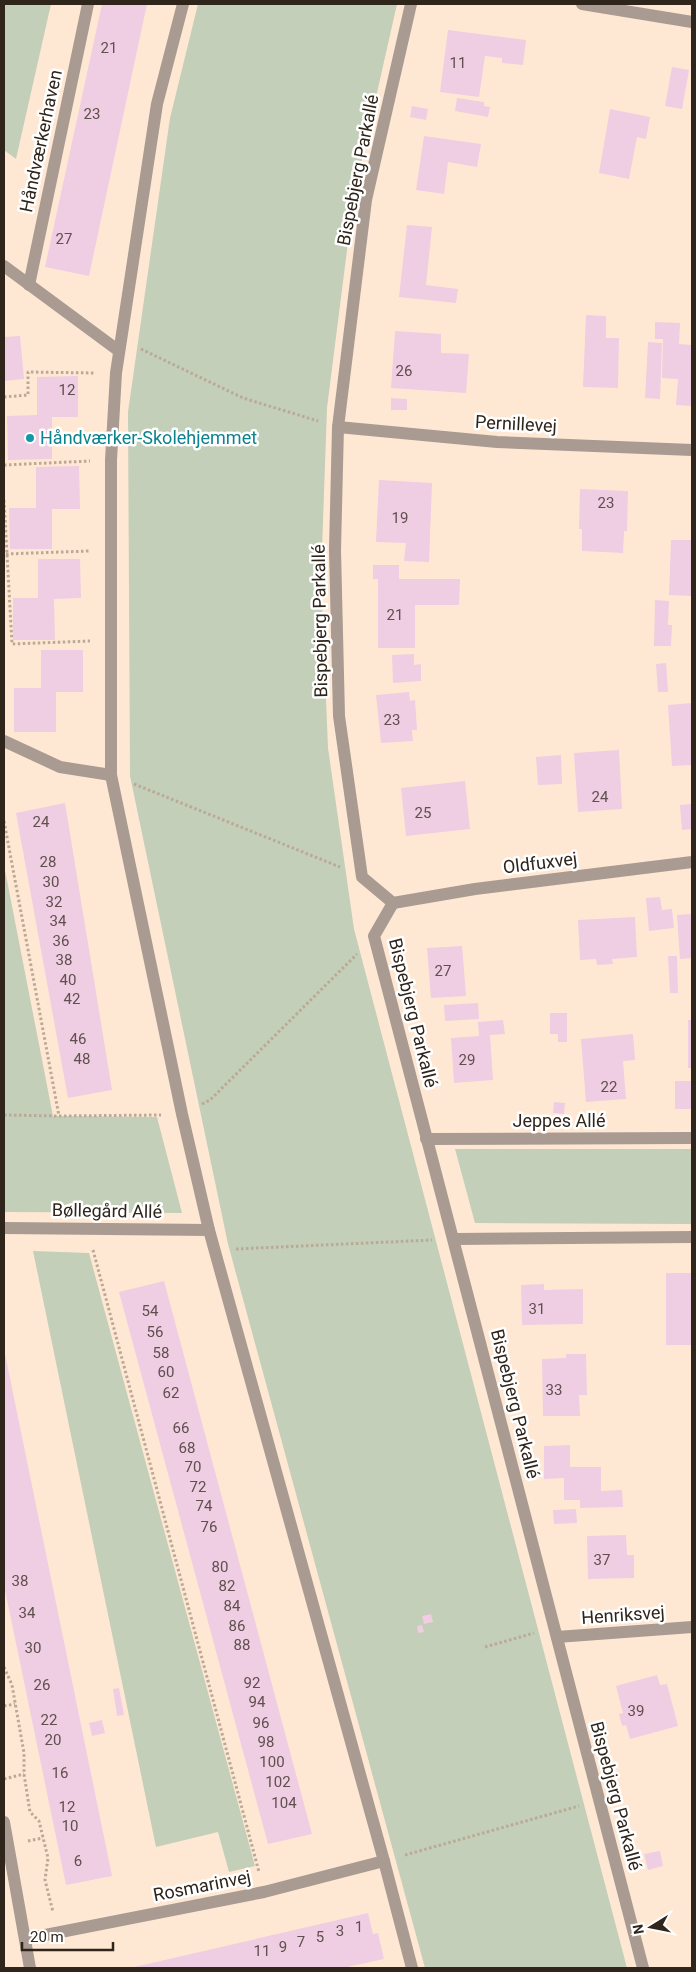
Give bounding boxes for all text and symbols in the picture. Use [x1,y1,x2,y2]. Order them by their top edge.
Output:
house number: 21 [101,39,117,57]
house number: 11 [450,54,466,72]
street label: Håndværkerhaven [15,68,66,214]
street label: Bispebjerg Parkallé [333,93,382,247]
house number: 23 [84,105,100,123]
house number: 27 [56,230,72,248]
house number: 26 [396,362,412,380]
house number: 12 [59,381,75,399]
street label: Pernillevej [475,411,557,436]
place label: Håndværker-Skolehjemmet [40,427,257,448]
marker: Håndværker-Skolehjemmet [24,432,36,444]
house number: 23 [598,494,614,512]
house number: 19 [392,509,408,527]
street label: Bispebjerg Parkallé [308,544,331,698]
house number: 21 [387,606,403,624]
house number: 23 [384,711,400,729]
house number: 24 [592,788,609,806]
house number: 25 [415,804,431,822]
house number: 24 [33,813,50,831]
street label: Oldfuxvej [502,848,578,877]
house number: 28 [40,853,56,871]
house number: 30 [43,873,59,891]
house number: 32 [46,893,62,911]
house number: 34 [50,912,67,930]
house number: 36 [53,932,69,950]
street label: Bispebjerg Parkallé [385,936,442,1090]
house number: 38 [56,951,72,969]
house number: 27 [435,962,451,980]
house number: 40 [60,971,76,989]
house number: 42 [64,990,80,1008]
house number: 46 [70,1030,86,1048]
house number: 48 [74,1050,90,1068]
house number: 29 [459,1051,475,1069]
house number: 22 [601,1078,617,1096]
street label: Jeppes Allé [512,1110,606,1131]
street label: Bøllegård Allé [52,1199,162,1222]
house number: 31 [529,1300,545,1318]
house number: 54 [142,1302,159,1320]
house number: 56 [147,1323,163,1341]
street label: Bispebjerg Parkallé [487,1327,544,1481]
house number: 58 [153,1344,169,1362]
house number: 60 [158,1363,174,1381]
house number: 33 [546,1381,562,1399]
house number: 62 [163,1384,179,1402]
house number: 66 [173,1419,189,1437]
house number: 68 [179,1439,195,1457]
house number: 70 [185,1458,201,1476]
house number: 72 [190,1478,206,1496]
house number: 74 [196,1497,213,1515]
house number: 76 [201,1518,217,1536]
house number: 37 [594,1551,610,1569]
house number: 80 [212,1558,228,1576]
house number: 38 [12,1572,28,1590]
house number: 82 [219,1577,235,1595]
house number: 84 [224,1597,241,1615]
street label: Henriksvej [580,1601,665,1628]
house number: 34 [19,1604,36,1622]
house number: 86 [229,1617,245,1635]
house number: 88 [234,1636,250,1654]
house number: 30 [25,1639,41,1657]
house number: 92 [244,1674,260,1692]
house number: 26 [34,1676,50,1694]
house number: 94 [249,1693,266,1711]
house number: 39 [628,1702,644,1720]
house number: 22 [41,1711,57,1729]
house number: 96 [253,1714,269,1732]
street label: Bispebjerg Parkallé [586,1719,646,1873]
house number: 20 [45,1731,61,1749]
house number: 98 [258,1733,274,1751]
house number: 100 [259,1753,285,1771]
house number: 16 [52,1764,68,1782]
house number: 102 [265,1773,291,1791]
house number: 104 [271,1794,297,1812]
house number: 12 [59,1798,75,1816]
house number: 10 [62,1817,78,1835]
house number: 6 [74,1852,82,1870]
street label: Rosmarinvej [151,1866,253,1905]
north arrow [626,1902,676,1952]
house number: 1 [355,1918,363,1936]
scale bar [22,1920,114,1952]
house number: 3 [336,1922,344,1940]
text: N [629,1923,647,1936]
text: 20 m [30,1928,64,1946]
house number: 5 [316,1928,324,1946]
house number: 7 [297,1933,305,1951]
house number: 9 [279,1938,287,1956]
house number: 11 [254,1942,270,1960]

